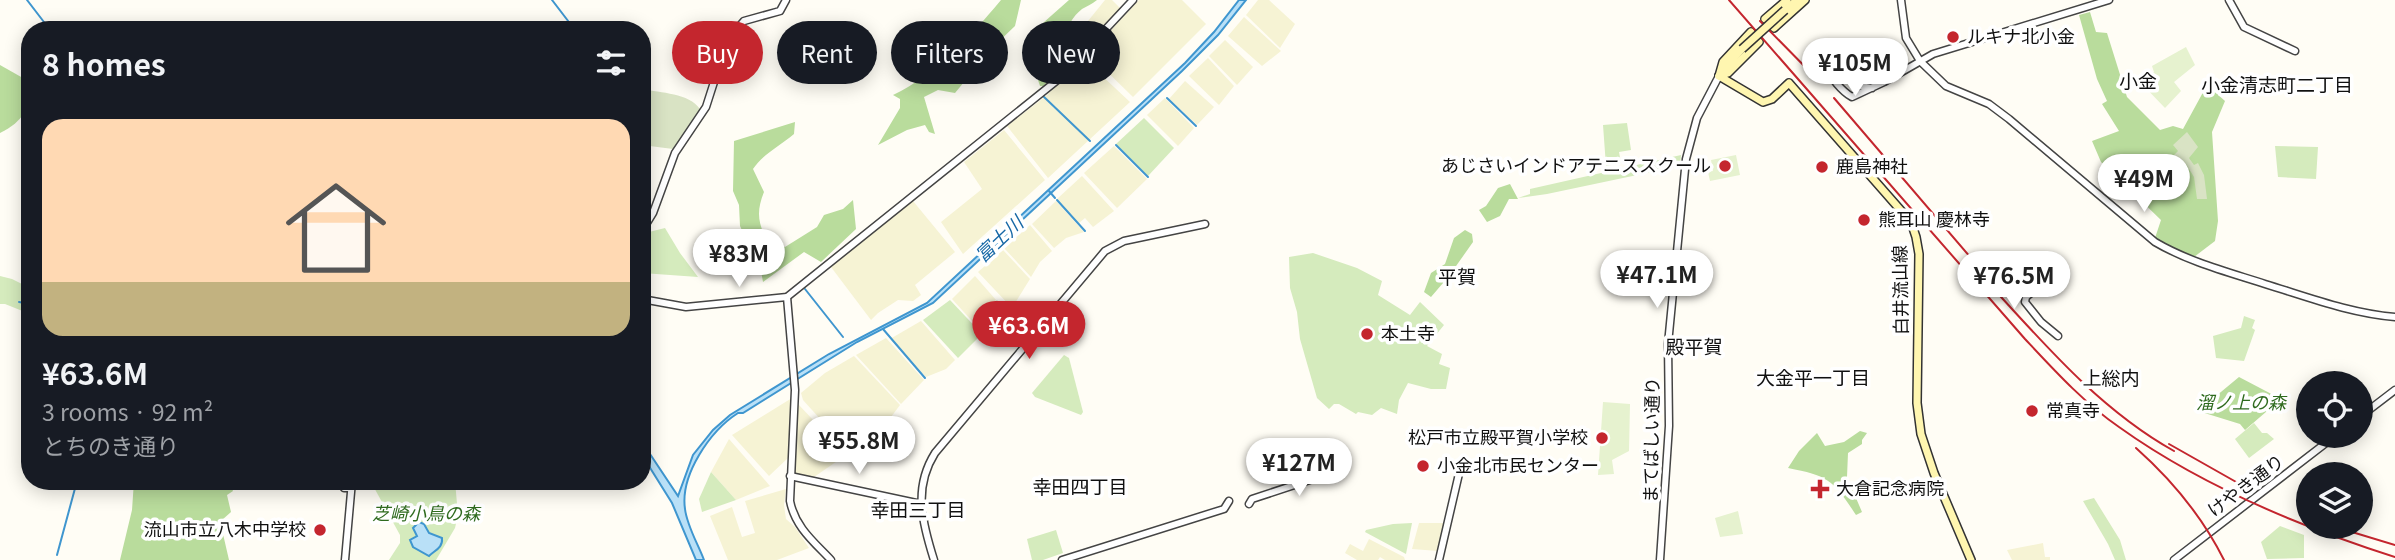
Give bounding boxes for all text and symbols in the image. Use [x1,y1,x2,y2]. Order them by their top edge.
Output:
chip: Buy [672,21,763,84]
chip: Rent [777,21,877,84]
chip: Filters [891,21,1008,84]
chip: New [1022,21,1120,84]
place label: ルキナ北小金 [1967,22,2075,48]
marker: ルキナ北小金 [1945,29,1961,45]
pin: ¥105M [1806,38,1904,98]
text: 8 homes [42,41,166,85]
icon: filters [592,44,630,82]
text: ¥105M [1818,44,1892,78]
district label: 小金 [2119,66,2157,93]
district label: 小金清志町二丁目 [2201,70,2353,97]
place label: あじさいインドアテニススクール [1441,151,1711,177]
place label: 鹿島神社 [1836,152,1908,178]
pin: ¥49M [2103,154,2185,214]
marker: あじさいインドアテニススクール [1717,158,1733,174]
marker: 鹿島神社 [1814,159,1830,175]
text: ¥49M [2114,160,2174,194]
icon: home [273,165,399,291]
place label: 熊耳山 慶林寺 [1878,205,1990,231]
water label: 富士川 [968,207,1029,267]
marker: 熊耳山 慶林寺 [1856,212,1872,228]
pin: ¥83M [698,230,780,289]
text: ¥83M [709,235,769,269]
street label: 白井流山線 [1885,245,1913,335]
pin: ¥47.1M [1600,250,1714,310]
pin: ¥76.5M [1957,252,2071,311]
text: ¥47.1M [1616,256,1698,290]
text: ¥76.5M [1973,257,2055,291]
district label: 平賀 [1438,262,1476,289]
pin: ¥63.6M [972,302,1086,361]
text: ¥63.6M [988,307,1070,341]
place label: 本土寺 [1381,319,1435,345]
marker: 本土寺 [1359,326,1375,342]
district label: 殿平賀 [1665,332,1723,359]
text: ¥63.6M [42,350,148,394]
district label: 大金平一丁目 [1756,363,1870,390]
district label: 上総内 [2082,363,2140,390]
map controls [2296,371,2373,539]
button: locate [2296,371,2373,448]
street label: まてばしい通り [1636,377,1664,503]
park label: 溜ノ上の森 [2196,388,2288,414]
text: 3 rooms · 92 m² [42,394,213,428]
place label: 常真寺 [2046,396,2100,422]
marker: 常真寺 [2024,403,2040,419]
pin: ¥55.8M [802,416,916,476]
text: ¥55.8M [818,422,900,456]
place label: 松戸市立殿平賀小学校 [1408,423,1588,449]
text: とちのき通り [42,428,179,462]
marker: 松戸市立殿平賀小学校 [1594,430,1610,446]
pin: ¥127M [1250,438,1348,498]
text: ¥127M [1262,444,1336,478]
street label: けやき通り [2201,447,2289,522]
place label: 小金北市民センター [1437,451,1599,477]
marker: 小金北市民センター [1415,458,1431,474]
button: layers [2296,462,2373,539]
district label: 幸田四丁目 [1032,472,1128,499]
place label: 大倉記念病院 [1836,474,1944,500]
marker: 大倉記念病院 [1810,479,1830,499]
district label: 幸田三丁目 [870,495,966,522]
park label: 芝崎小鳥の森 [372,499,482,525]
place label: 流山市立八木中学校 [144,515,306,541]
marker: 流山市立八木中学校 [312,522,328,538]

